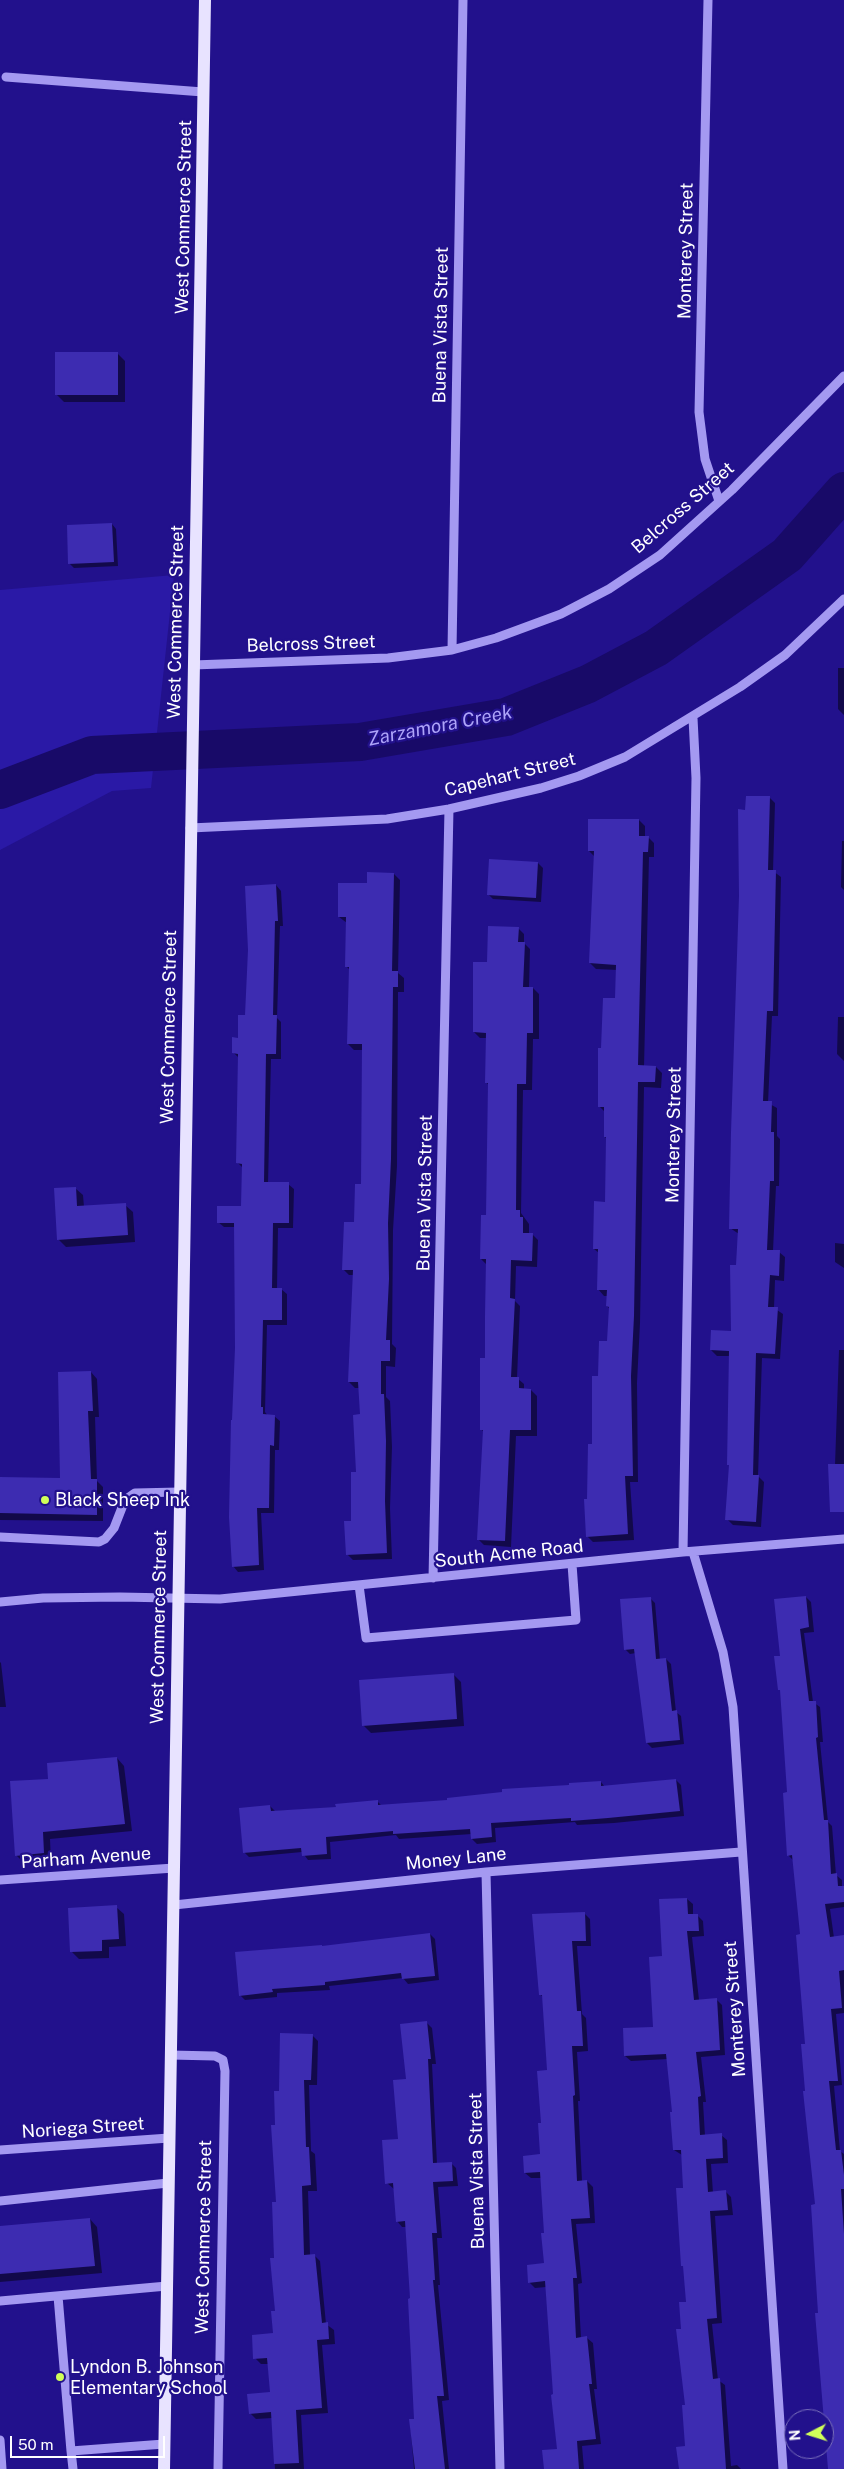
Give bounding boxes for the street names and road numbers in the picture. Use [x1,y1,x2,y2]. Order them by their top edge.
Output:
street label: West Commerce Street [172,120,196,314]
street label: Monterey Street [674,183,698,319]
street label: Buena Vista Street [429,246,453,404]
street label: Belcross Street [627,457,739,559]
street label: West Commerce Street [164,525,188,719]
street label: Belcross Street [246,631,376,657]
street label: Capehart Street [442,748,578,802]
street label: West Commerce Street [157,930,181,1124]
street label: Monterey Street [662,1067,686,1203]
street label: Buena Vista Street [413,1114,437,1272]
street label: West Commerce Street [147,1530,171,1724]
street label: South Acme Road [434,1535,584,1573]
street label: Parham Avenue [20,1843,152,1873]
street label: Money Lane [405,1843,507,1875]
street label: Monterey Street [719,1940,751,2078]
street label: Buena Vista Street [465,2092,489,2250]
street label: Noriega Street [21,2113,145,2143]
street label: West Commerce Street [192,2140,216,2334]

